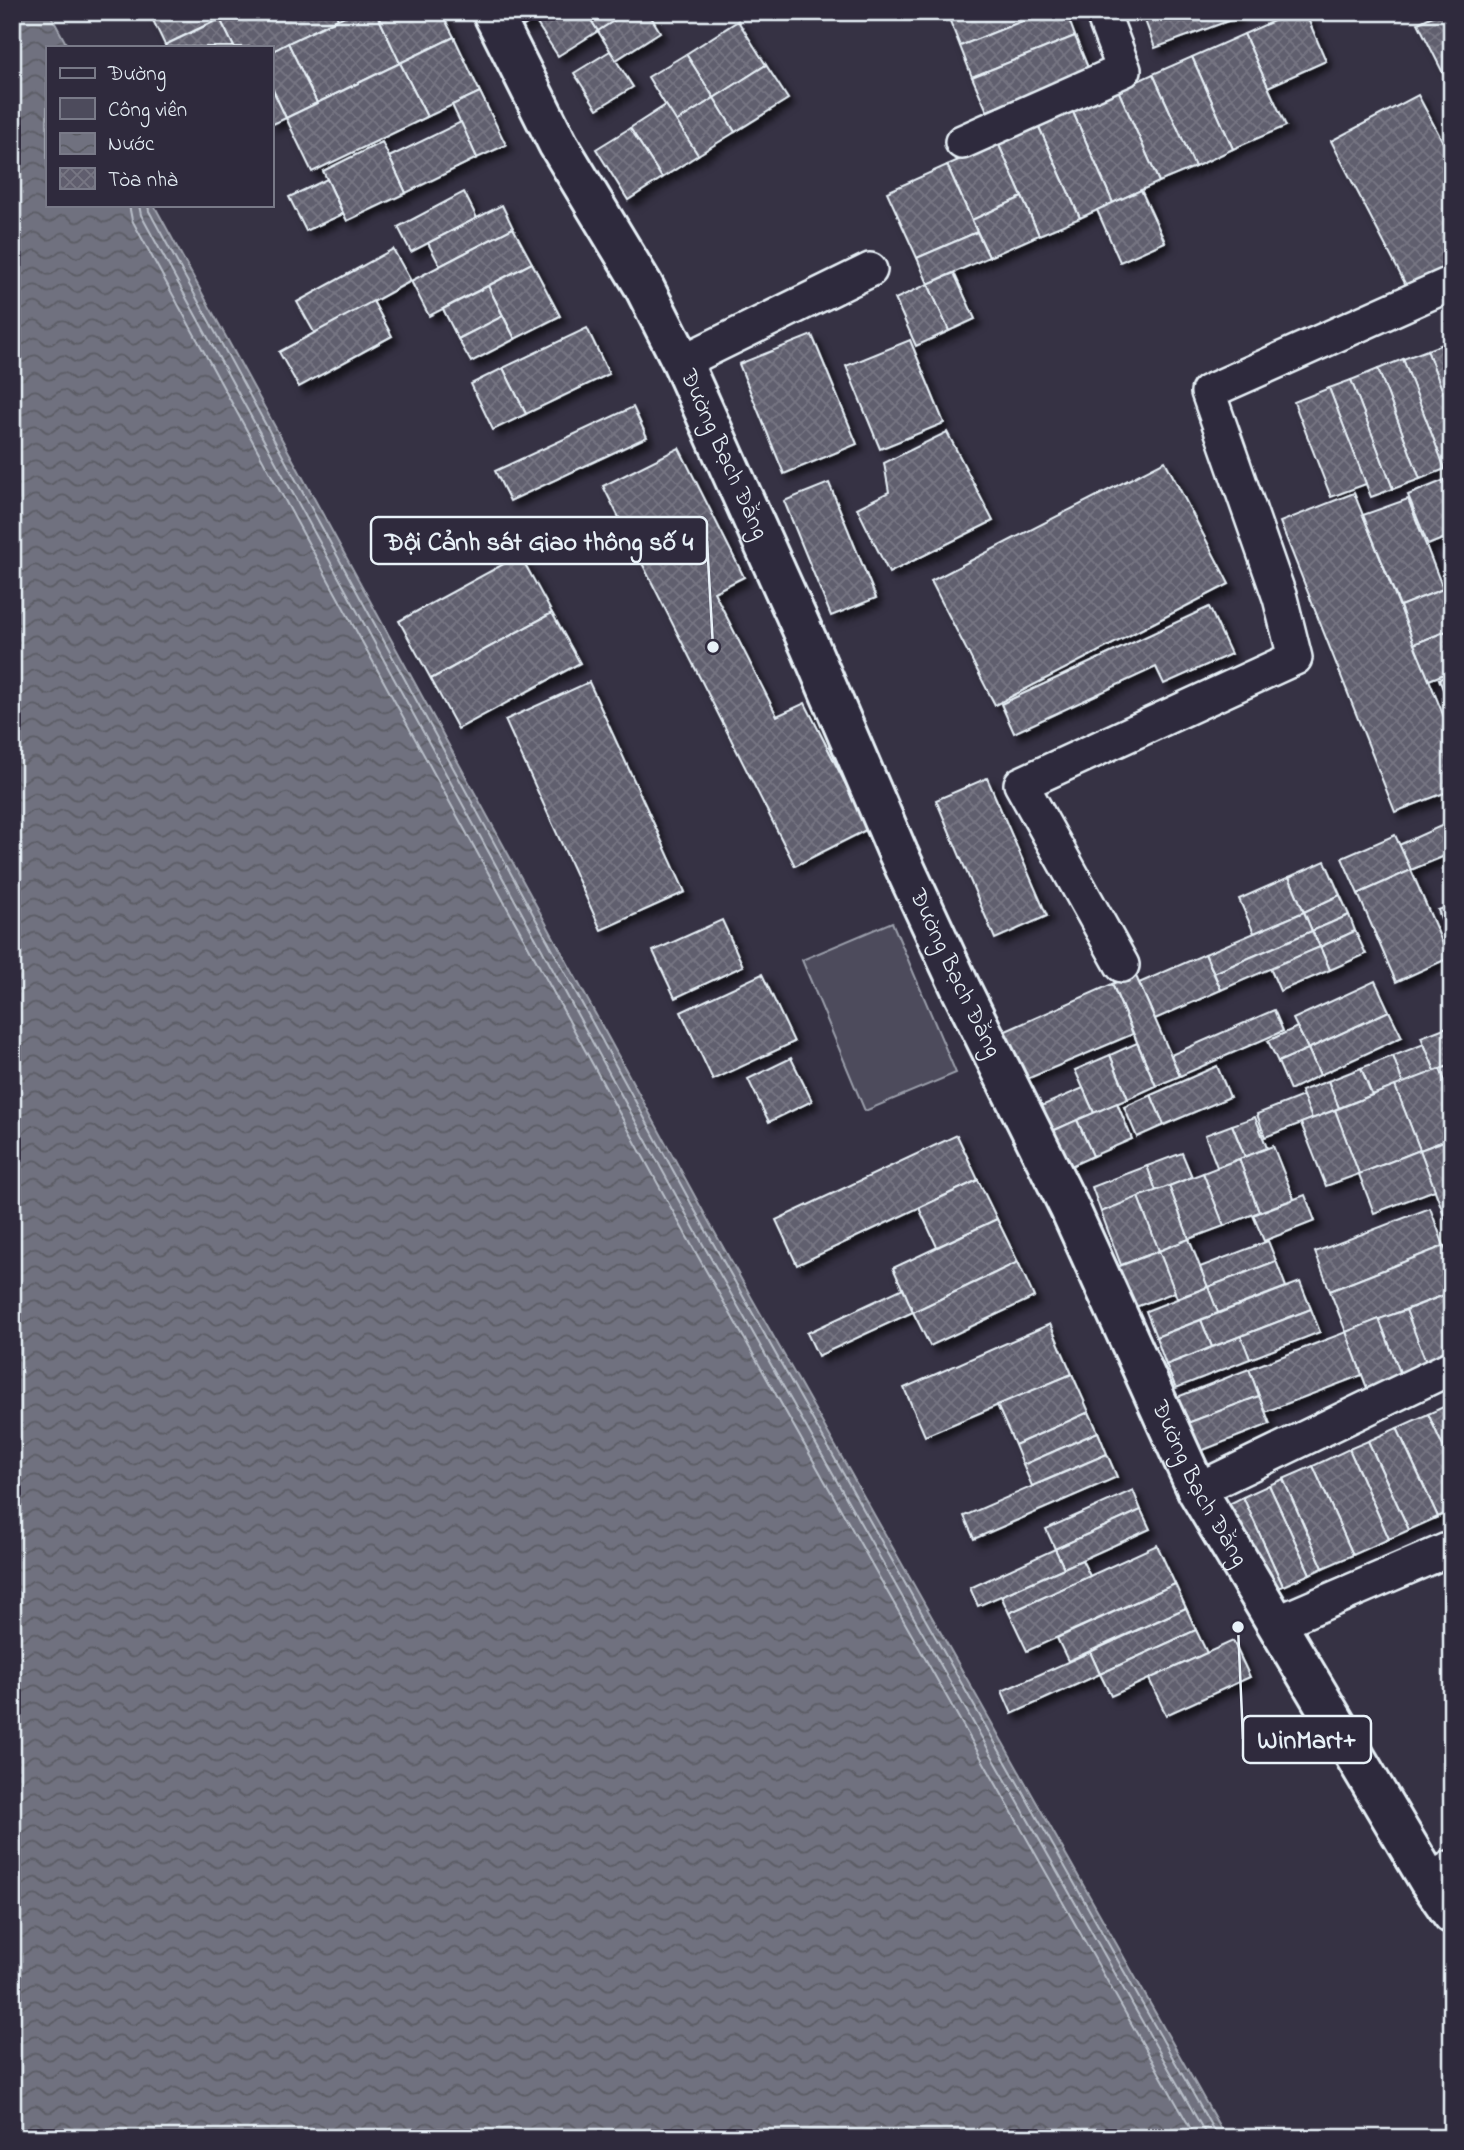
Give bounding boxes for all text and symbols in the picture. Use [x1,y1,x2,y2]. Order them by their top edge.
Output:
legend [46,46,273,206]
text: Đường [107,60,166,92]
text: Công viên [108,96,187,128]
text: Nước [108,130,155,160]
text: Tòa nhà [108,166,178,196]
street label: Đường Bạch Đằng [670,363,777,545]
callout: Đội Cảnh sát Giao thông số 4 [371,517,707,564]
text: Đội Cảnh sát Giao thông số 4 [384,525,693,564]
street label: Đường Bạch Đằng [899,882,1010,1064]
street label: Đường Bạch Đằng [1141,1394,1256,1573]
callout: WinMart+ [1243,1716,1371,1763]
text: WinMart+ [1257,1723,1357,1761]

